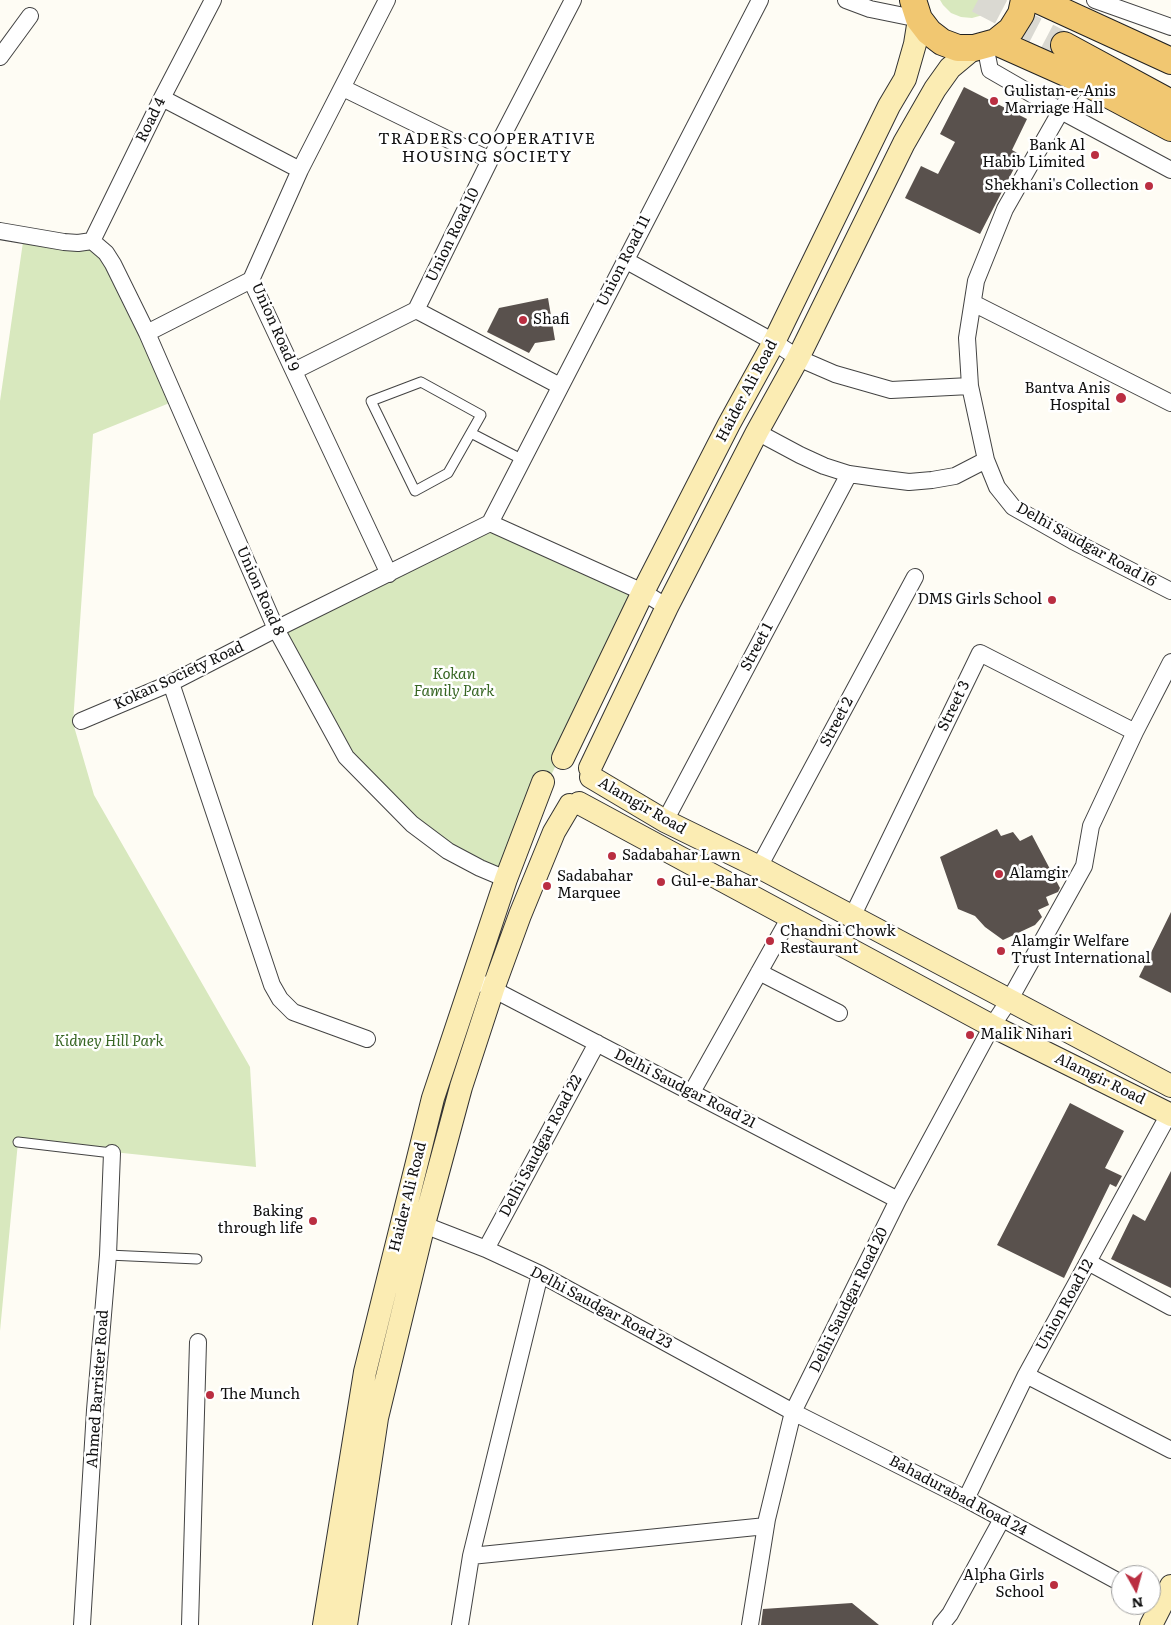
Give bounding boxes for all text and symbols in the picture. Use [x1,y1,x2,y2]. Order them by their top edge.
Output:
place label: Gulistan-e-Anis Marriage Hall [1004,83,1116,118]
street label: Road 4 [132,95,170,145]
marker: Gulistan-e-Anis Marriage Hall [988,95,1000,107]
district label: TRADERS COOPERATIVE HOUSING SOCIETY [376,129,598,167]
place label: Bank Al Habib Limited [982,137,1085,172]
marker: Bank Al Habib Limited [1089,149,1101,161]
place label: Shekhani's Collection [984,177,1139,195]
marker: Shekhani's Collection [1143,180,1155,192]
street label: Union Road 10 [422,185,484,285]
street label: Union Road 11 [593,212,655,310]
street label: Union Road 9 [247,280,303,374]
place label: Shafi [533,311,570,329]
marker: Shafi [517,314,529,326]
street label: Haider Ali Road [713,337,781,445]
place label: Bantva Anis Hospital [1025,380,1110,415]
marker: Bantva Anis Hospital [1114,391,1128,405]
street label: Delhi Saudgar Road 16 [1013,499,1159,591]
street label: Union Road 8 [232,543,288,639]
place label: DMS Girls School [917,591,1042,609]
marker: DMS Girls School [1046,594,1058,606]
street label: Street 1 [737,620,777,674]
street label: Kokan Society Road [111,638,247,714]
park label: Kokan Family Park [414,666,494,701]
street label: Street 3 [934,678,974,734]
street label: Street 2 [816,694,858,750]
street label: Alamgir Road [595,774,689,838]
place label: Sadabahar Lawn [622,847,741,865]
marker: Sadabahar Lawn [606,850,618,862]
place label: Alamgir [1009,865,1068,883]
place label: Sadabahar Marquee [557,868,633,903]
marker: Alamgir [993,868,1005,880]
place label: Gul-e-Bahar [671,873,758,891]
marker: Gul-e-Bahar [655,876,667,888]
marker: Sadabahar Marquee [541,880,553,892]
place label: Chandni Chowk Restaurant [780,923,896,958]
place label: Alamgir Welfare Trust International [1011,933,1151,968]
marker: Chandni Chowk Restaurant [764,935,776,947]
marker: Alamgir Welfare Trust International [995,945,1007,957]
place label: Malik Nihari [980,1026,1072,1044]
marker: Malik Nihari [964,1029,976,1041]
park label: Kidney Hill Park [54,1033,164,1051]
street label: Delhi Saudgar Road 21 [611,1045,759,1133]
street label: Alamgir Road [1052,1049,1148,1109]
street label: Delhi Saudgar Road 22 [496,1072,586,1220]
street label: Haider Ali Road [386,1140,430,1254]
place label: Baking through life [217,1203,303,1238]
marker: Baking through life [307,1215,319,1227]
street label: Delhi Saudgar Road 20 [806,1225,892,1375]
street label: Union Road 12 [1033,1256,1097,1354]
street label: Delhi Saudgar Road 23 [527,1263,675,1353]
street label: Ahmed Barrister Road [83,1309,113,1469]
place label: The Munch [220,1386,300,1404]
marker: The Munch [204,1389,216,1401]
street label: Bahadurabad Road 24 [886,1452,1030,1540]
north arrow [1111,1565,1161,1615]
place label: Alpha Girls School [963,1567,1044,1602]
marker: Alpha Girls School [1048,1579,1060,1591]
text: N [1131,1593,1145,1615]

